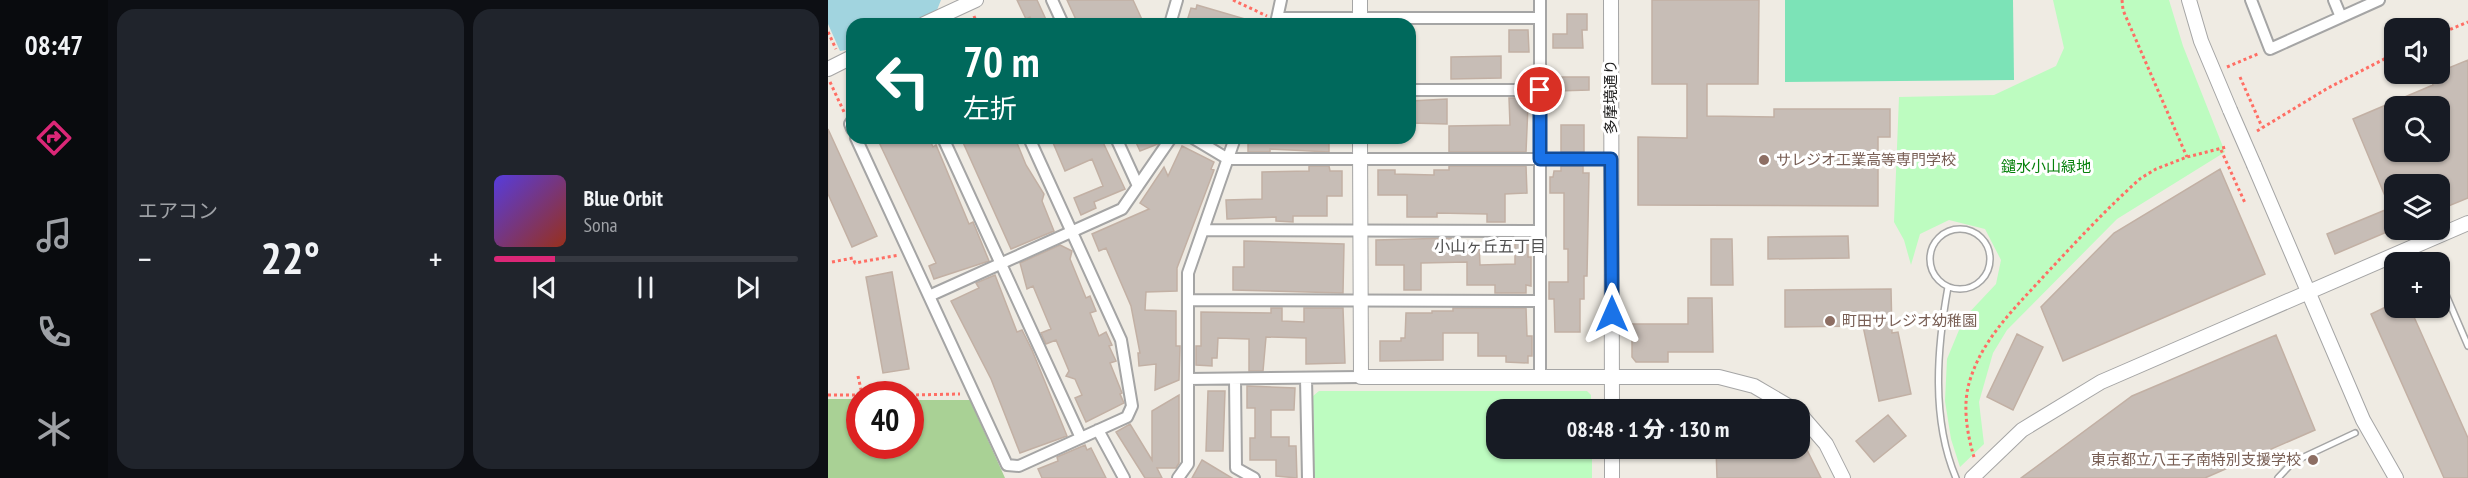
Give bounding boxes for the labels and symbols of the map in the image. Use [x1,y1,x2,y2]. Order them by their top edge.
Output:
street label: 多摩境通り [1601,59,1620,135]
pin [1514,64,1565,115]
place label: サレジオ工業高等専門学校 [1776,150,1956,169]
marker: サレジオ工業高等専門学校 [1757,153,1771,167]
park label: 鑓水小山緑地 [2001,157,2091,176]
district label: 小山ヶ丘五丁目 [1434,236,1546,256]
position arrow [1580,282,1644,346]
place label: 町田サレジオ幼稚園 [1842,311,1977,330]
marker: 町田サレジオ幼稚園 [1823,314,1837,328]
speed limit sign: 40 [846,381,924,459]
place label: 東京都立八王子南特別支援学校 [2091,450,2301,469]
marker: 東京都立八王子南特別支援学校 [2306,453,2320,467]

